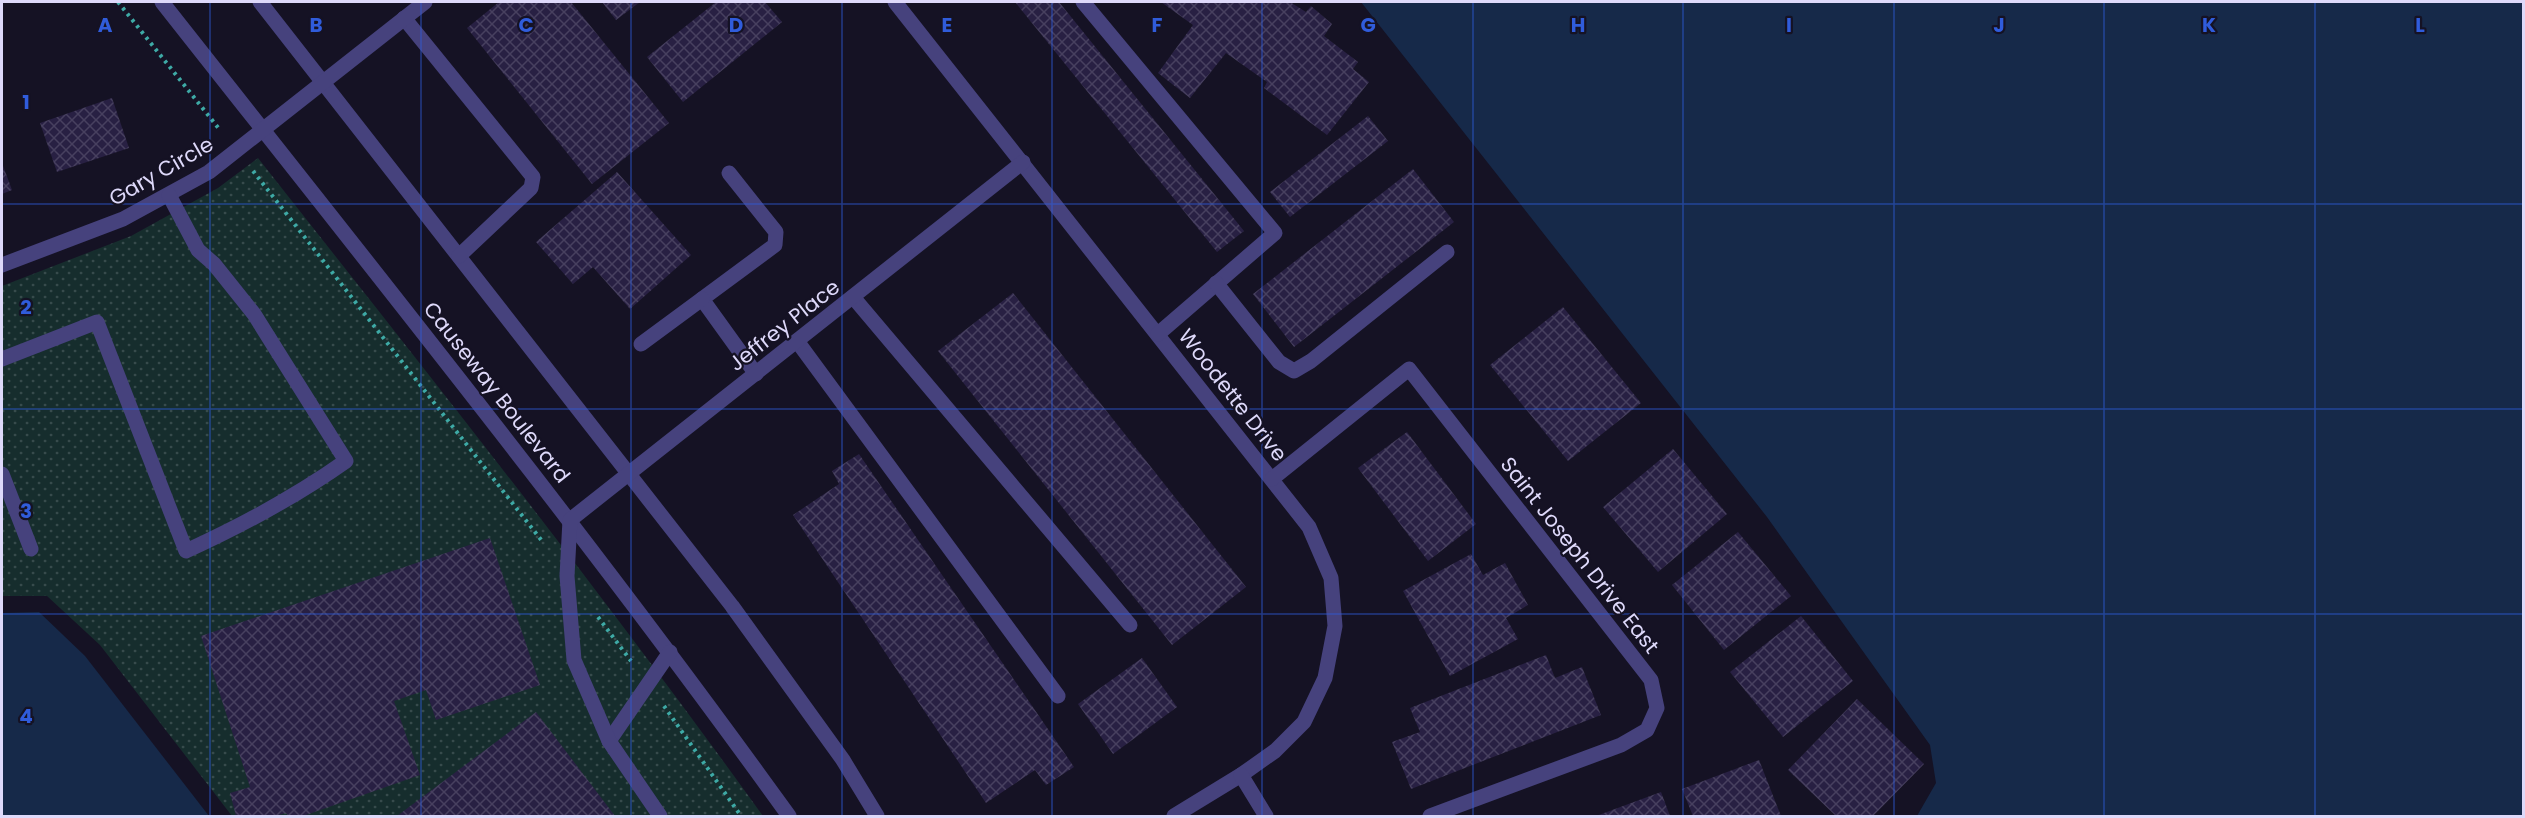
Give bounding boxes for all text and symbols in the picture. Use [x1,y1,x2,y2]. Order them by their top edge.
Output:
text: A [98,11,113,39]
text: B [309,11,323,39]
text: C [518,11,534,39]
text: D [729,11,743,39]
text: E [942,11,952,39]
text: F [1152,11,1163,39]
text: G [1360,11,1376,39]
text: H [1571,11,1585,39]
text: I [1786,11,1792,39]
text: J [1993,11,2005,39]
text: K [2202,11,2216,39]
text: L [2415,11,2425,39]
text: 1 [22,88,30,116]
street label: Gary Circle [104,129,218,213]
street label: Jeffrey Place [722,272,846,378]
text: 2 [20,293,32,321]
street label: Causeway Boulevard [417,295,577,489]
street label: Woodette Drive [1172,323,1294,467]
street label: Saint Joseph Drive East [1494,451,1666,659]
text: 3 [20,497,32,525]
text: 4 [19,702,33,730]

